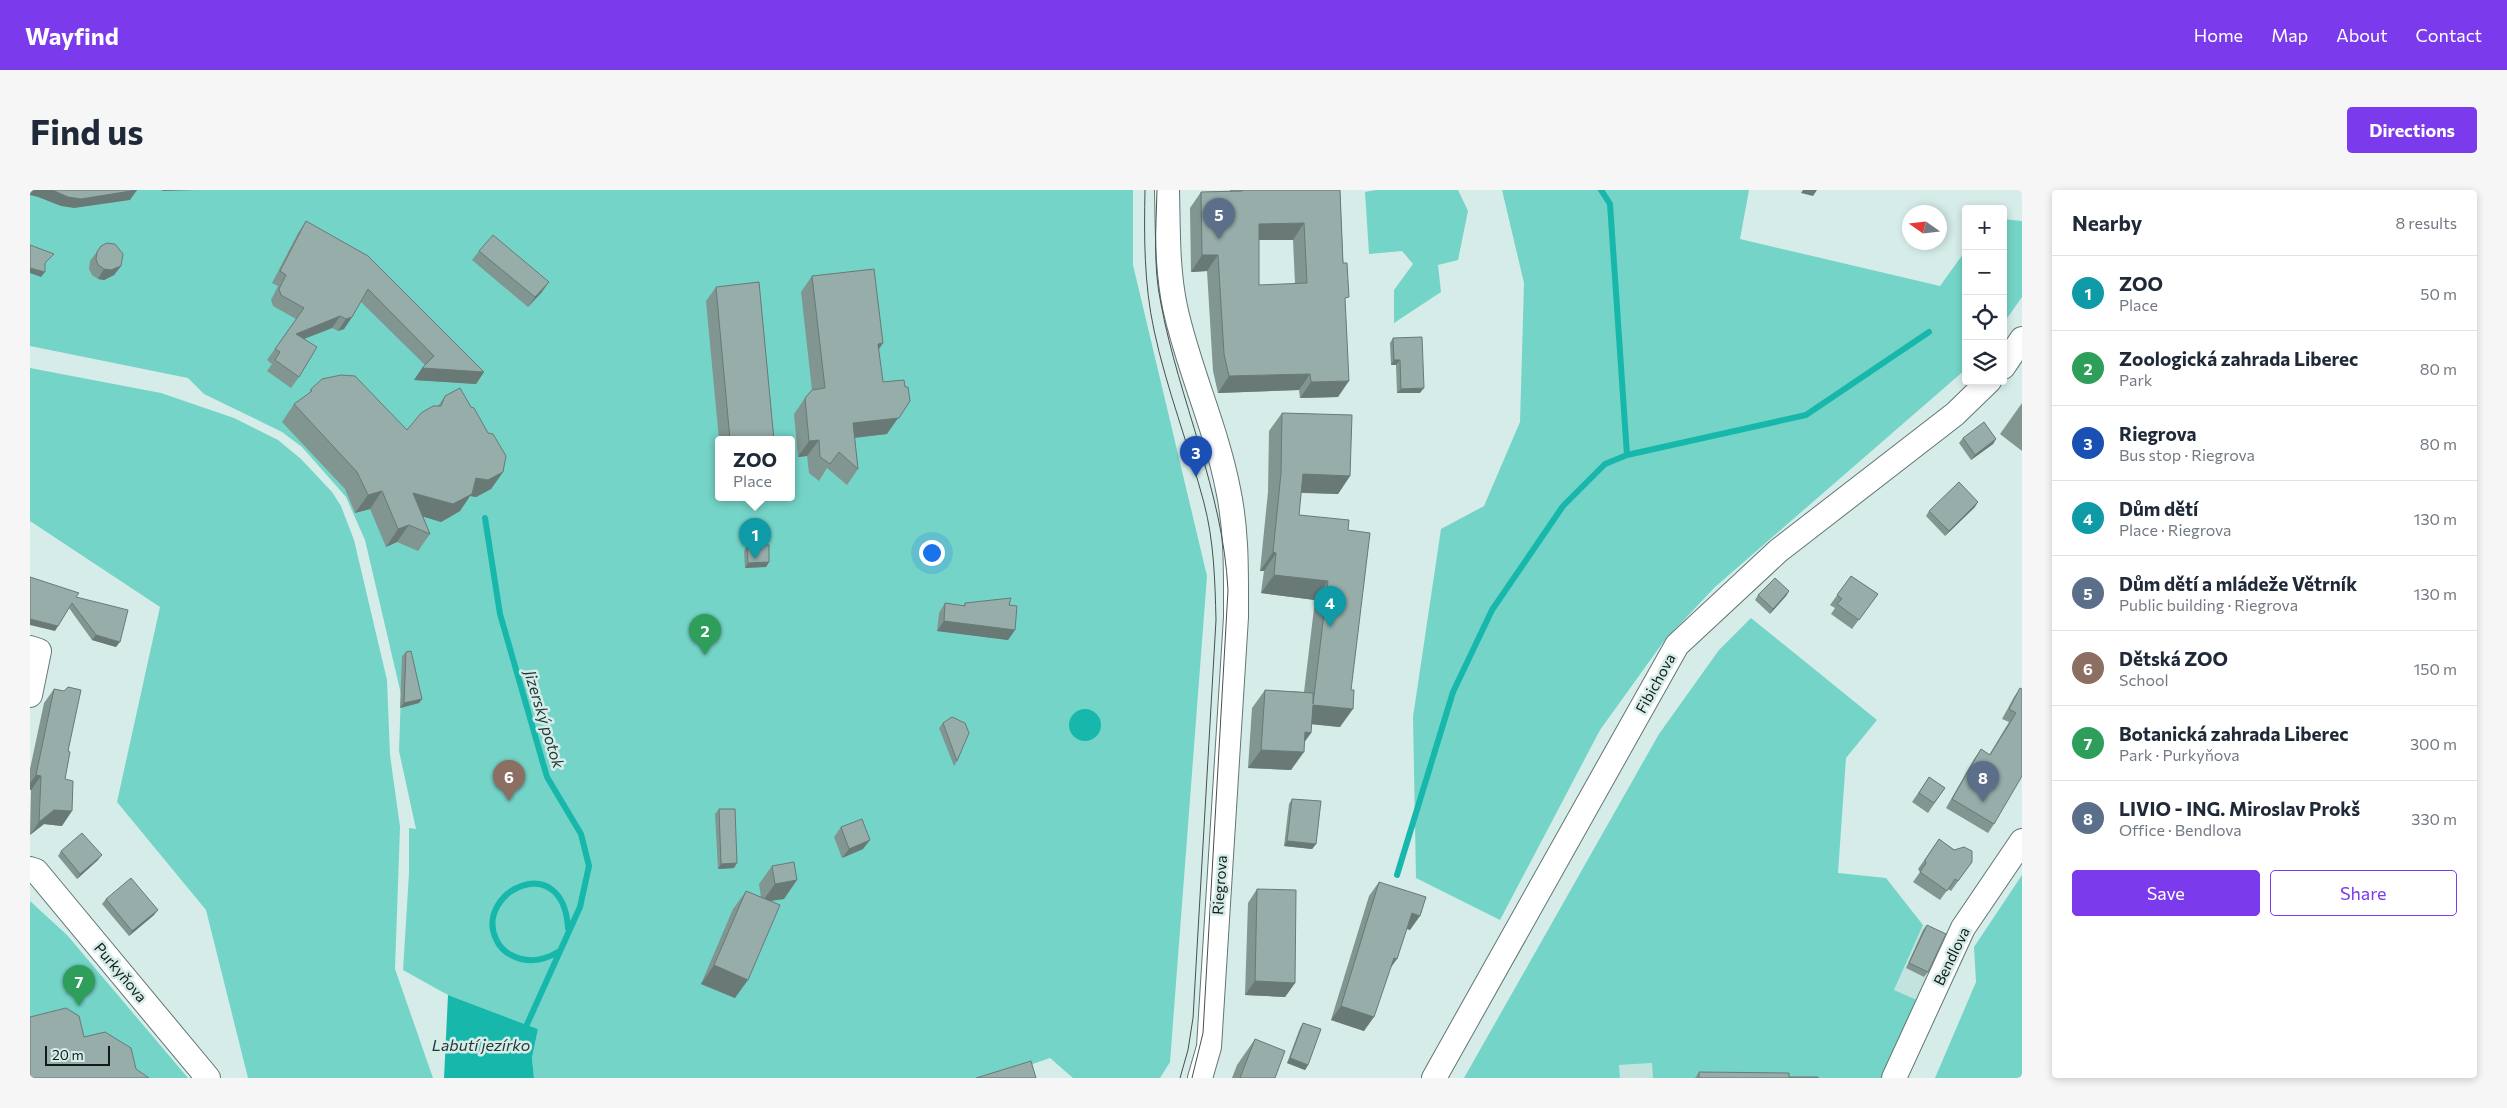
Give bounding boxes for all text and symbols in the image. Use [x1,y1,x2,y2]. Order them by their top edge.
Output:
text: Wayfind [25,21,119,50]
text: Home [2194,24,2243,46]
text: Map [2271,24,2308,46]
text: About [2336,24,2388,46]
text: Contact [2416,24,2482,46]
button: Directions [2347,107,2477,153]
text: Find us [30,109,144,152]
pin: 5 [1203,198,1235,239]
north arrow [1902,205,1947,250]
map controls [1962,205,2007,385]
button: + [1962,205,2007,250]
text: Nearby [2072,210,2142,235]
text: 8 results [2396,213,2457,232]
button: − [1962,250,2007,295]
text: ZOO [2119,272,2163,295]
text: 1 [2084,284,2092,303]
text: 50 m [2420,284,2457,303]
button: locate [1962,295,2007,340]
text: Place [2119,295,2158,314]
button: layers [1962,340,2007,385]
text: Zoologická zahrada Liberec [2119,347,2358,370]
text: 2 [2083,359,2093,378]
text: 80 m [2420,359,2457,378]
text: Park [2119,370,2152,389]
text: Riegrova [2119,422,2197,445]
text: 3 [2083,434,2093,453]
text: 80 m [2420,434,2457,453]
popup [715,436,795,501]
pin: 3 [1180,436,1212,477]
text: Bus stop · Riegrova [2119,445,2255,464]
text: ZOO [733,448,777,471]
text: Place [733,471,772,490]
text: Dům dětí [2119,497,2198,520]
text: 4 [2083,509,2093,528]
text: 130 m [2414,509,2457,528]
pin: 1 [739,518,771,559]
text: Place · Riegrova [2119,520,2231,539]
your location [919,540,945,566]
text: Dům dětí a mládeže Větrník [2119,572,2357,595]
text: 5 [2083,584,2093,603]
text: 130 m [2414,584,2457,603]
pin: 4 [1314,586,1346,627]
text: Public building · Riegrova [2119,595,2298,614]
pin: 2 [689,614,721,655]
text: Dětská ZOO [2119,647,2228,670]
street label: Fibichova [1631,650,1679,716]
text: 6 [2083,659,2093,678]
text: 150 m [2414,659,2457,678]
water label: Jizerský potok [520,666,569,771]
text: School [2119,670,2169,689]
text: Botanická zahrada Liberec [2119,722,2348,745]
text: 7 [2084,734,2092,753]
text: 300 m [2410,734,2457,753]
text: Park · Purkyňova [2119,745,2240,764]
pin: 6 [493,760,525,801]
pin: 8 [1967,761,1999,802]
text: LIVIO - ING. Miroslav Prokš [2119,797,2360,820]
text: 8 [2083,809,2093,828]
text: 330 m [2411,809,2457,828]
text: Office · Bendlova [2119,820,2242,839]
street label: Riegrova [1208,855,1230,915]
button: Save [2072,870,2260,916]
button: Share [2270,870,2457,916]
street label: Bendlova [1929,924,1973,988]
street label: Purkyňova [91,938,151,1006]
pin: 7 [63,965,95,1006]
water label: Labutí jezírko [432,1035,530,1054]
scale bar [45,1043,110,1066]
text: 20 m [52,1046,84,1063]

